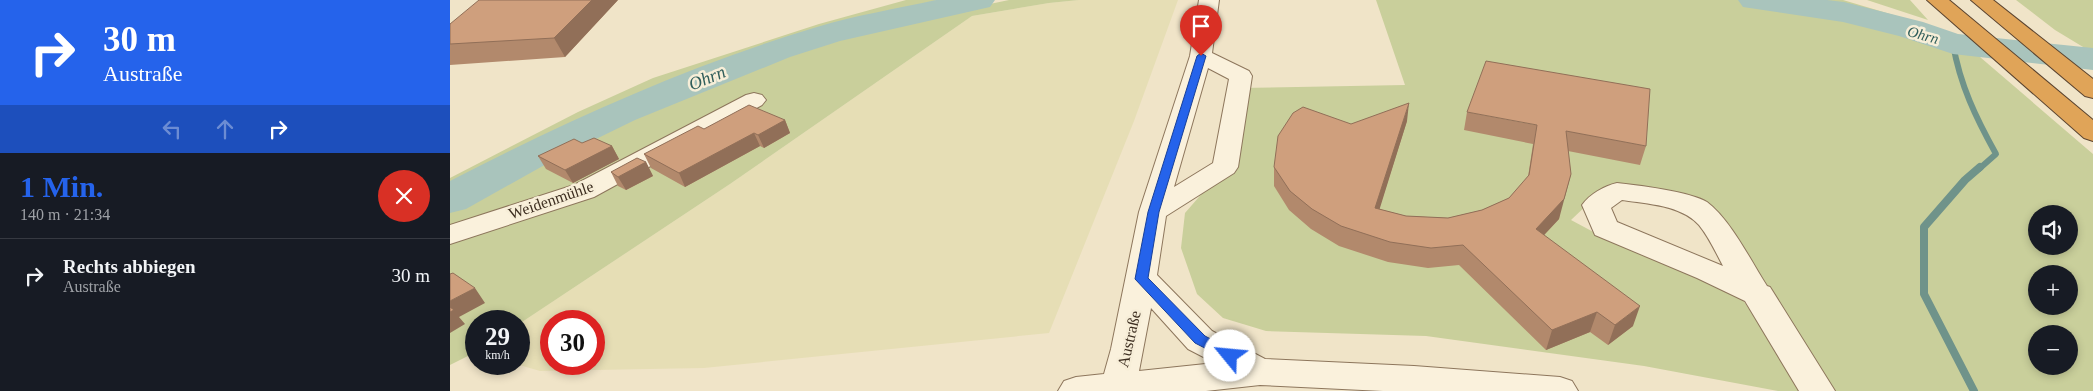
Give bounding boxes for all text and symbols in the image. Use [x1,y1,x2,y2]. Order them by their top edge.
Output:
pin [1180,5,1222,56]
icon: arrive [1187,12,1215,40]
icon: right [20,20,85,85]
text: 30 m [103,20,176,59]
water label: Ohrn [1906,23,1940,47]
text: Austraße [103,61,182,86]
water label: Ohrn [686,62,728,94]
icon: left [158,115,186,143]
icon: ahead [211,115,239,143]
icon: right [264,115,292,143]
text: 1 Min. [20,170,103,203]
button: close [378,170,430,222]
street label: Weidenmühle [506,178,596,222]
map controls [2028,205,2078,375]
button: sound [2028,205,2078,255]
text: 140 m · 21:34 [20,206,110,223]
text: Rechts abbiegen [63,256,195,277]
icon: right [20,262,48,290]
text: 30 m [391,265,430,286]
button: + [2028,265,2078,315]
text: Austraße [63,278,121,295]
street label: Austraße [1114,309,1144,369]
speed limit sign: 30 [540,310,605,375]
text: 29 [485,323,510,350]
button: − [2028,325,2078,375]
position arrow [1203,329,1255,381]
text: km/h [485,348,510,362]

